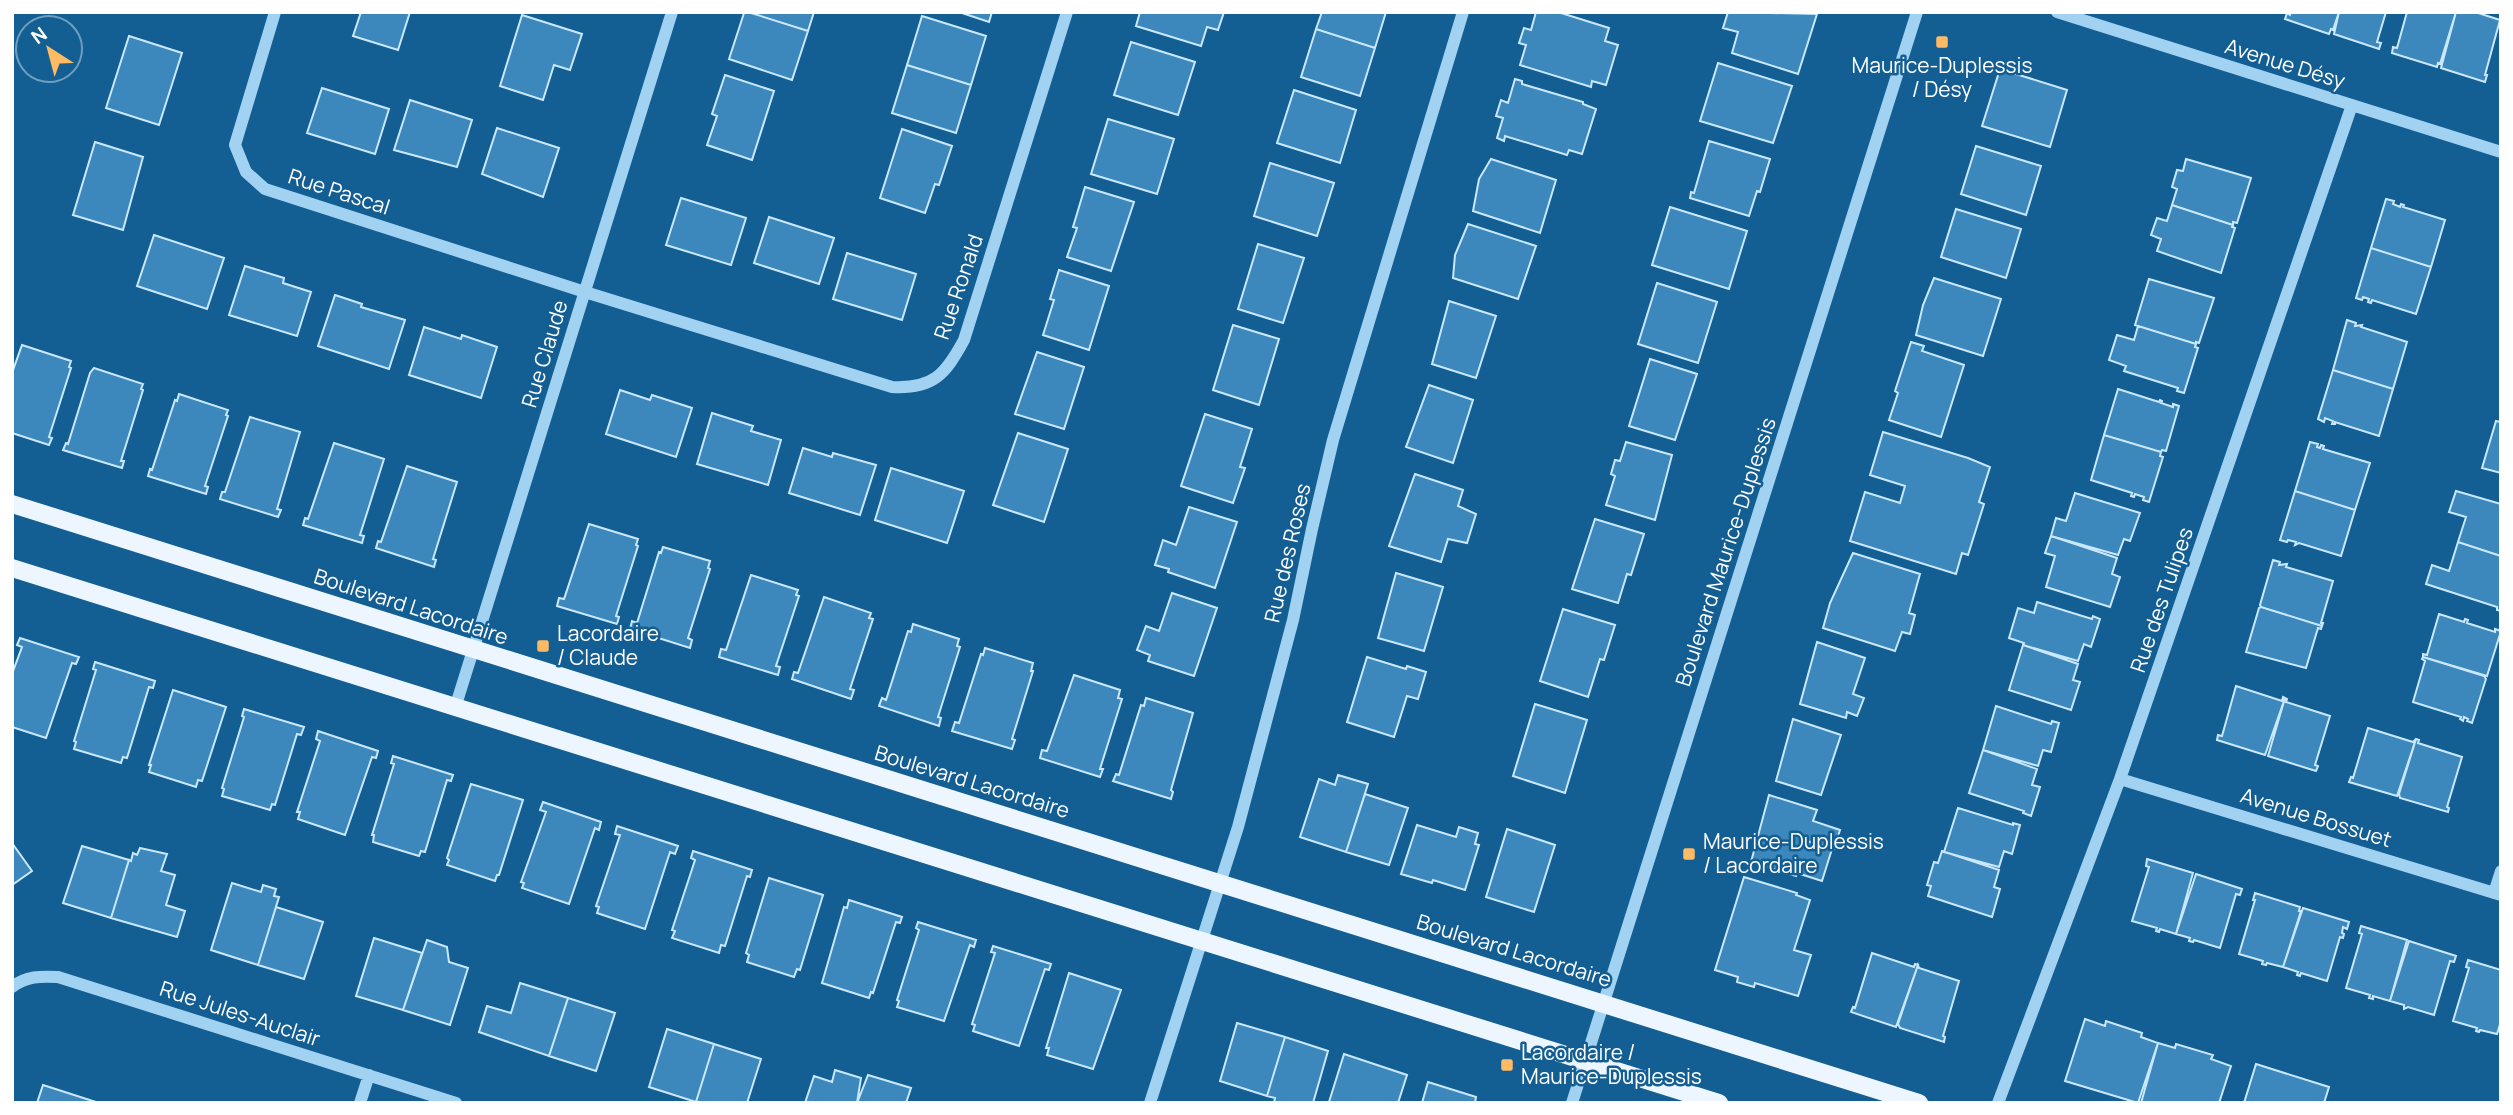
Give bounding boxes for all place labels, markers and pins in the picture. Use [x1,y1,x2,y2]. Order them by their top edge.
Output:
marker: Maurice-Duplessis / Désy [1934,34,1950,50]
place label: Maurice-Duplessis / Désy [1852,51,2032,103]
place label: Lacordaire / Claude [557,619,659,671]
marker: Lacordaire / Claude [535,638,551,654]
place label: Maurice-Duplessis / Lacordaire [1703,827,1884,879]
marker: Maurice-Duplessis / Lacordaire [1681,846,1697,862]
place label: Lacordaire / Maurice-Duplessis [1521,1038,1702,1090]
marker: Lacordaire / Maurice-Duplessis [1499,1057,1515,1073]

